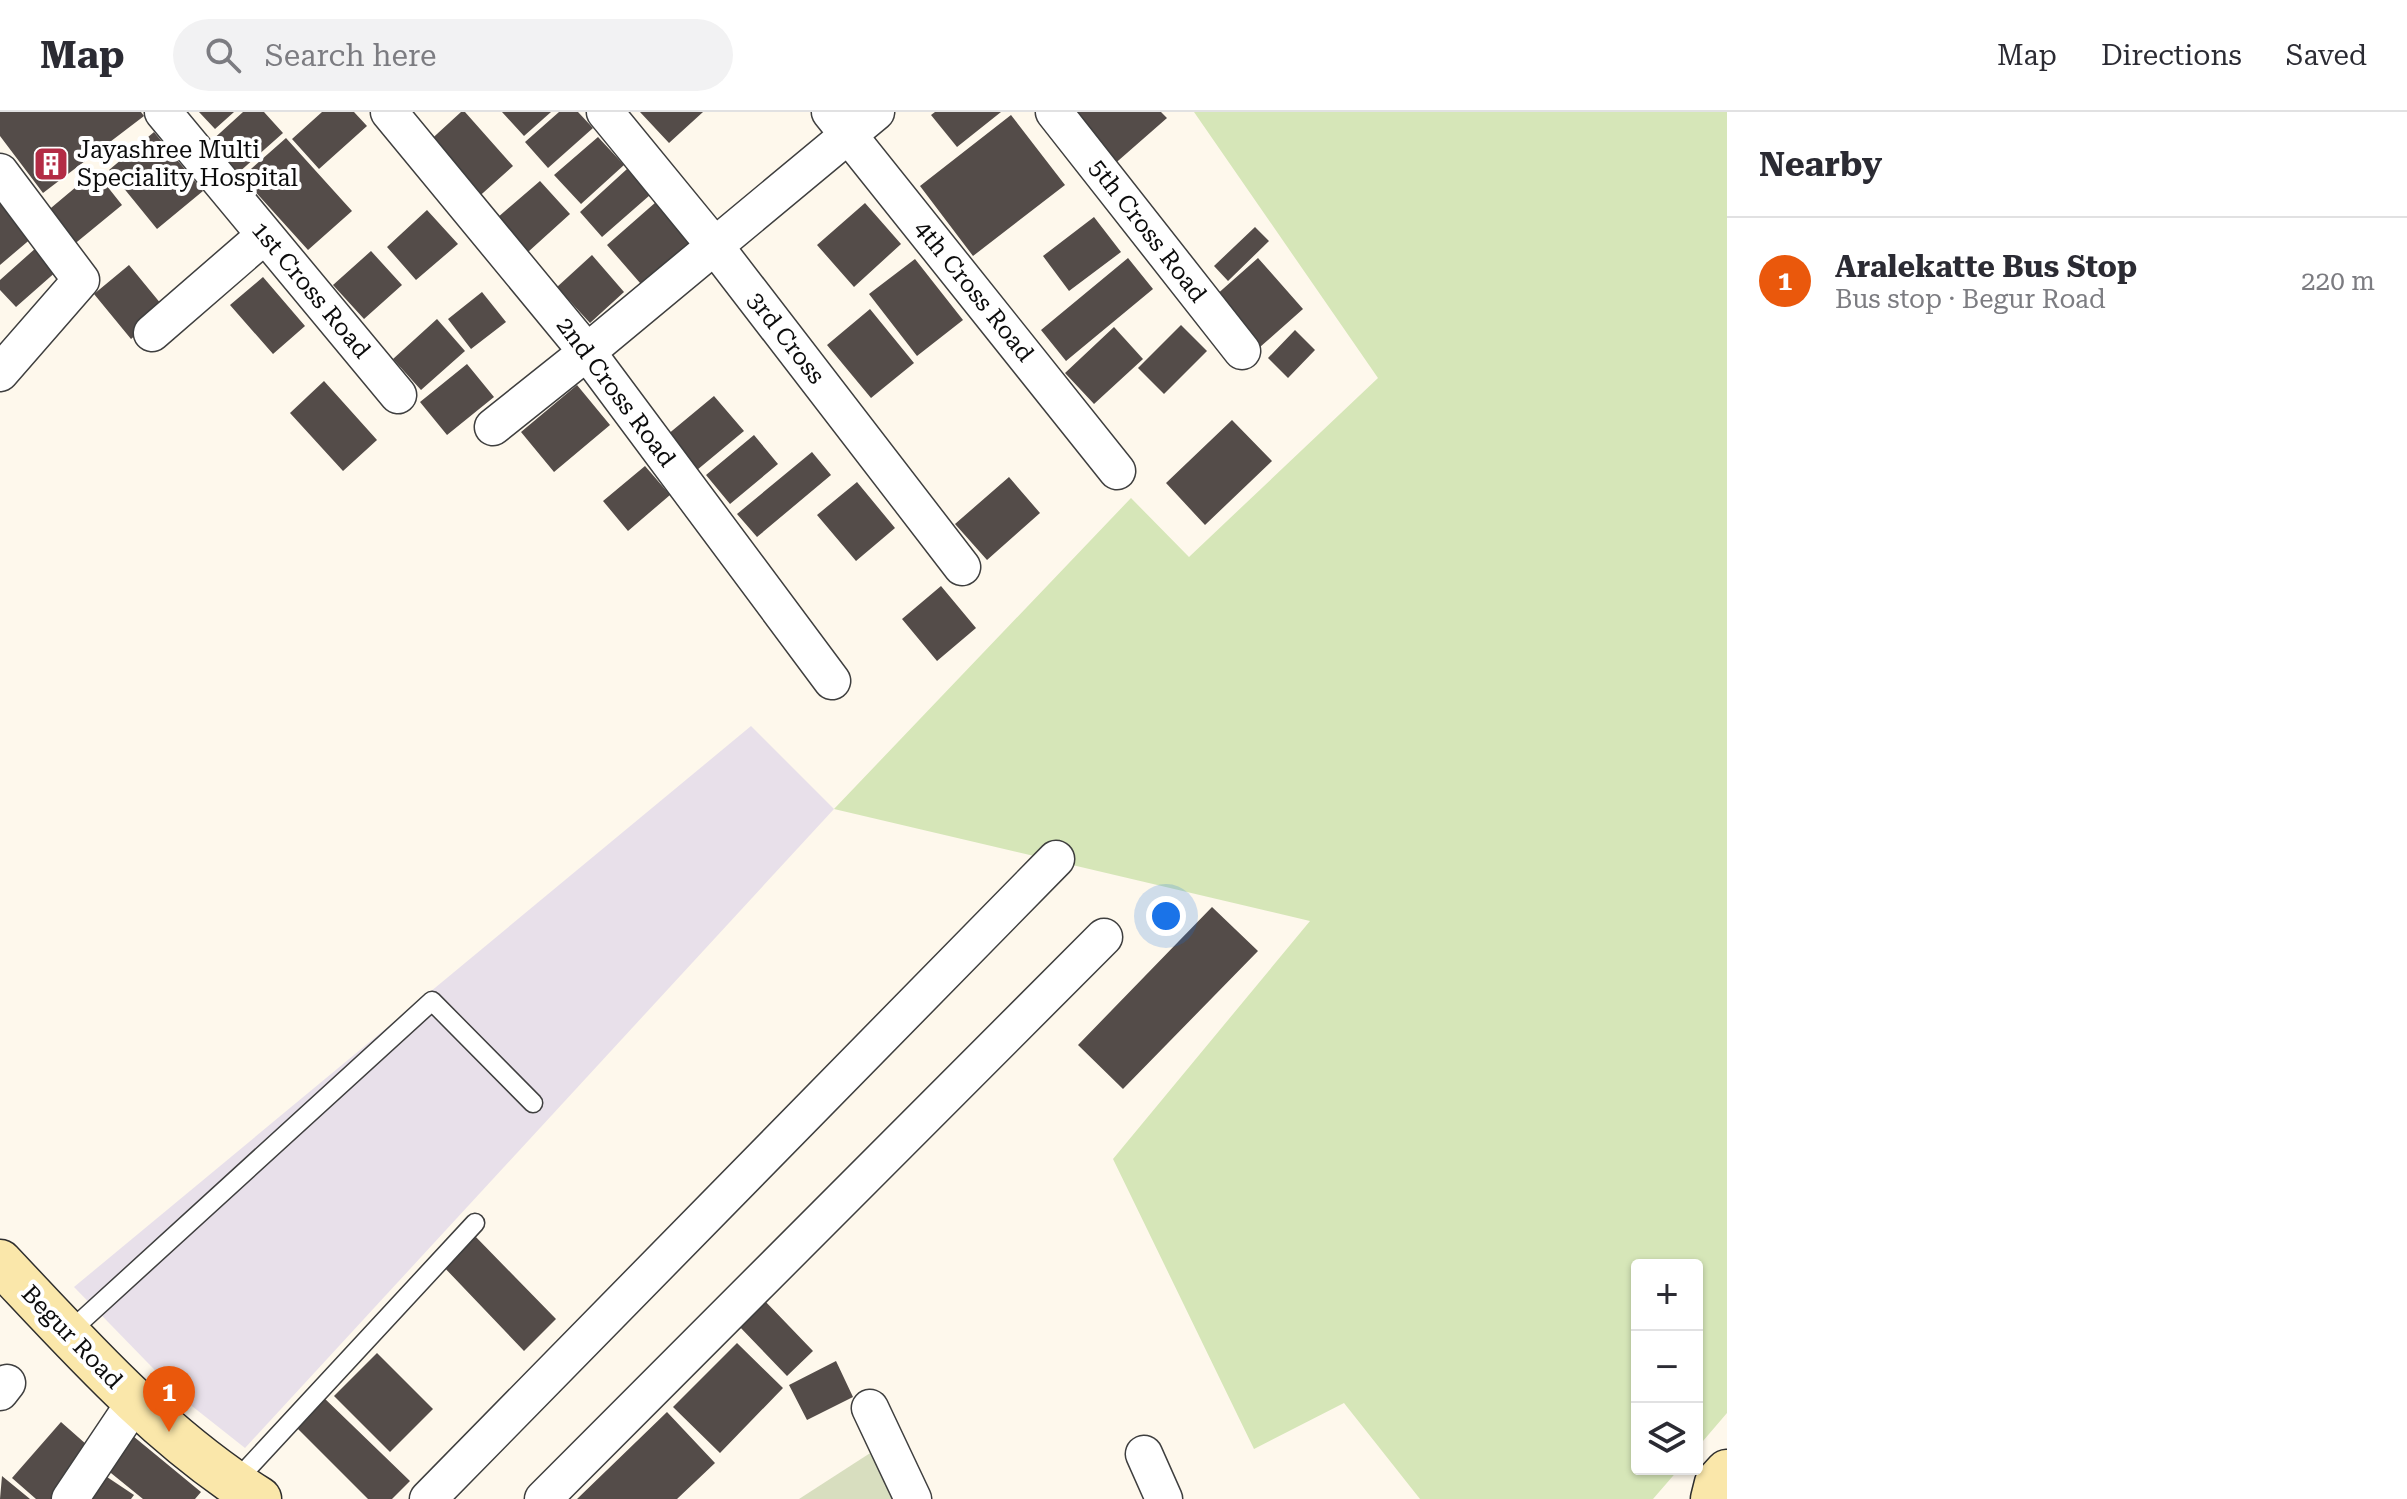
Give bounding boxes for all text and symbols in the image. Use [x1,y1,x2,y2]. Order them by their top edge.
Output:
search box [173,19,733,91]
text: Map [40,33,125,77]
icon: search [201,33,245,77]
text: Search here [265,38,437,73]
text: Map [1997,39,2057,72]
text: Directions [2101,39,2242,72]
text: Saved [2286,39,2367,72]
place label: Jayashree Multi Speciality Hospital [77,136,298,192]
text: Nearby [1759,144,1882,184]
building icon: Jayashree Multi Speciality Hospital [32,145,70,183]
street label: 5th Cross Road [1084,154,1212,308]
street label: 4th Cross Road [909,215,1039,367]
street label: 1st Cross Road [246,216,376,364]
text: Aralekatte Bus Stop [1835,249,2137,284]
text: 1 [1778,266,1792,296]
text: 220 m [2301,266,2375,296]
text: Bus stop · Begur Road [1835,284,2106,314]
street label: 3rd Cross [741,286,831,390]
street label: 2nd Cross Road [551,312,681,472]
your location [1146,896,1186,936]
map controls [1631,1259,1703,1475]
button: + [1631,1259,1703,1331]
street label: Begur Road [16,1280,128,1394]
button: − [1631,1331,1703,1403]
pin: 1 [143,1366,195,1432]
button: layers [1631,1403,1703,1475]

